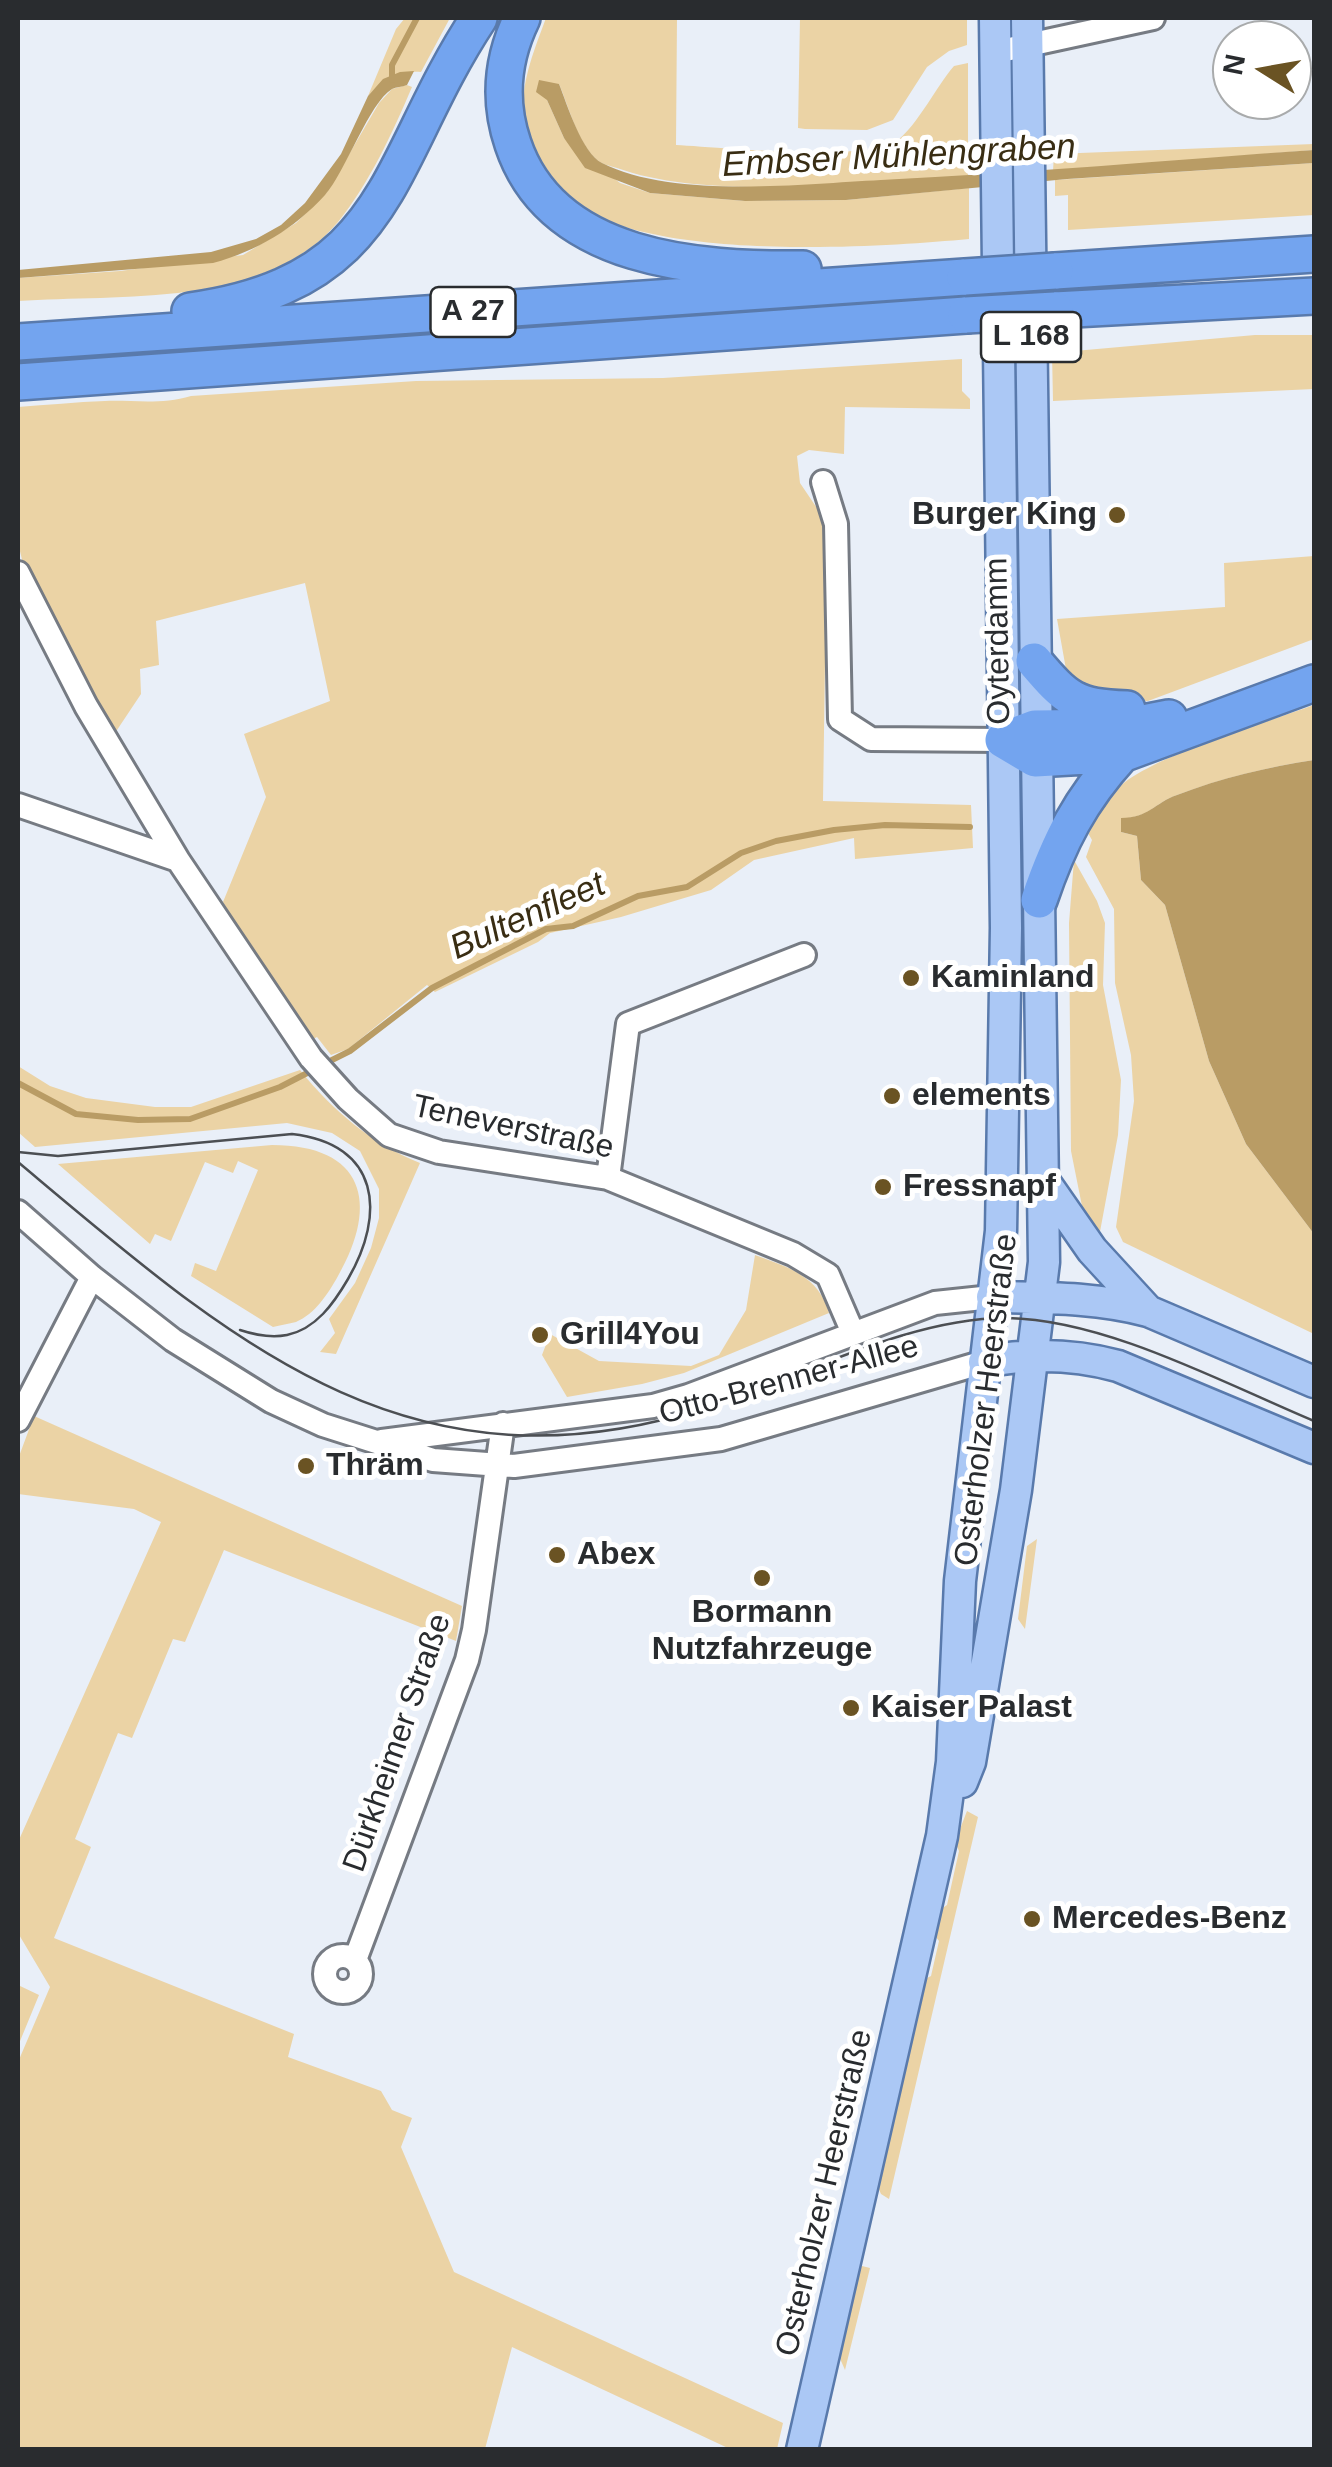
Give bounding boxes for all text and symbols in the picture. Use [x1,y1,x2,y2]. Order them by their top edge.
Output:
north arrow [1212,20,1312,120]
text: N [1217,52,1251,77]
water label: Embser Mühlengraben [721,127,1077,187]
road number: A 27 [430,287,516,337]
road number: L 168 [981,312,1081,362]
place label: Burger King [912,496,1097,534]
marker: Burger King [1106,504,1128,526]
street label: Oyterdamm [978,557,1020,725]
water label: Bultenfleet [444,864,612,970]
place label: Kaminland [931,959,1095,997]
marker: Kaminland [900,967,922,989]
place label: elements [912,1077,1051,1115]
marker: elements [881,1085,903,1107]
street label: Teneverstraße [409,1088,617,1168]
place label: Fressnapf [903,1168,1056,1206]
marker: Fressnapf [872,1176,894,1198]
street label: Osterholzer Heerstraße [948,1232,1026,1568]
place label: Grill4You [560,1316,700,1354]
marker: Grill4You [529,1324,551,1346]
street label: Otto-Brenner-Allee [655,1328,923,1434]
place label: Thräm [326,1447,424,1485]
marker: Thräm [295,1455,317,1477]
place label: Abex [577,1536,655,1574]
marker: Abex [546,1544,568,1566]
marker: Bormann Nutzfahrzeuge [751,1567,773,1589]
place label: Bormann Nutzfahrzeuge [652,1594,872,1669]
street label: Dürkheimer Straße [336,1609,460,1877]
place label: Kaiser Palast [871,1689,1072,1727]
marker: Kaiser Palast [840,1697,862,1719]
place label: Mercedes-Benz [1052,1900,1287,1938]
marker: Mercedes-Benz [1021,1908,1043,1930]
street label: Osterholzer Heerstraße [769,2026,881,2360]

